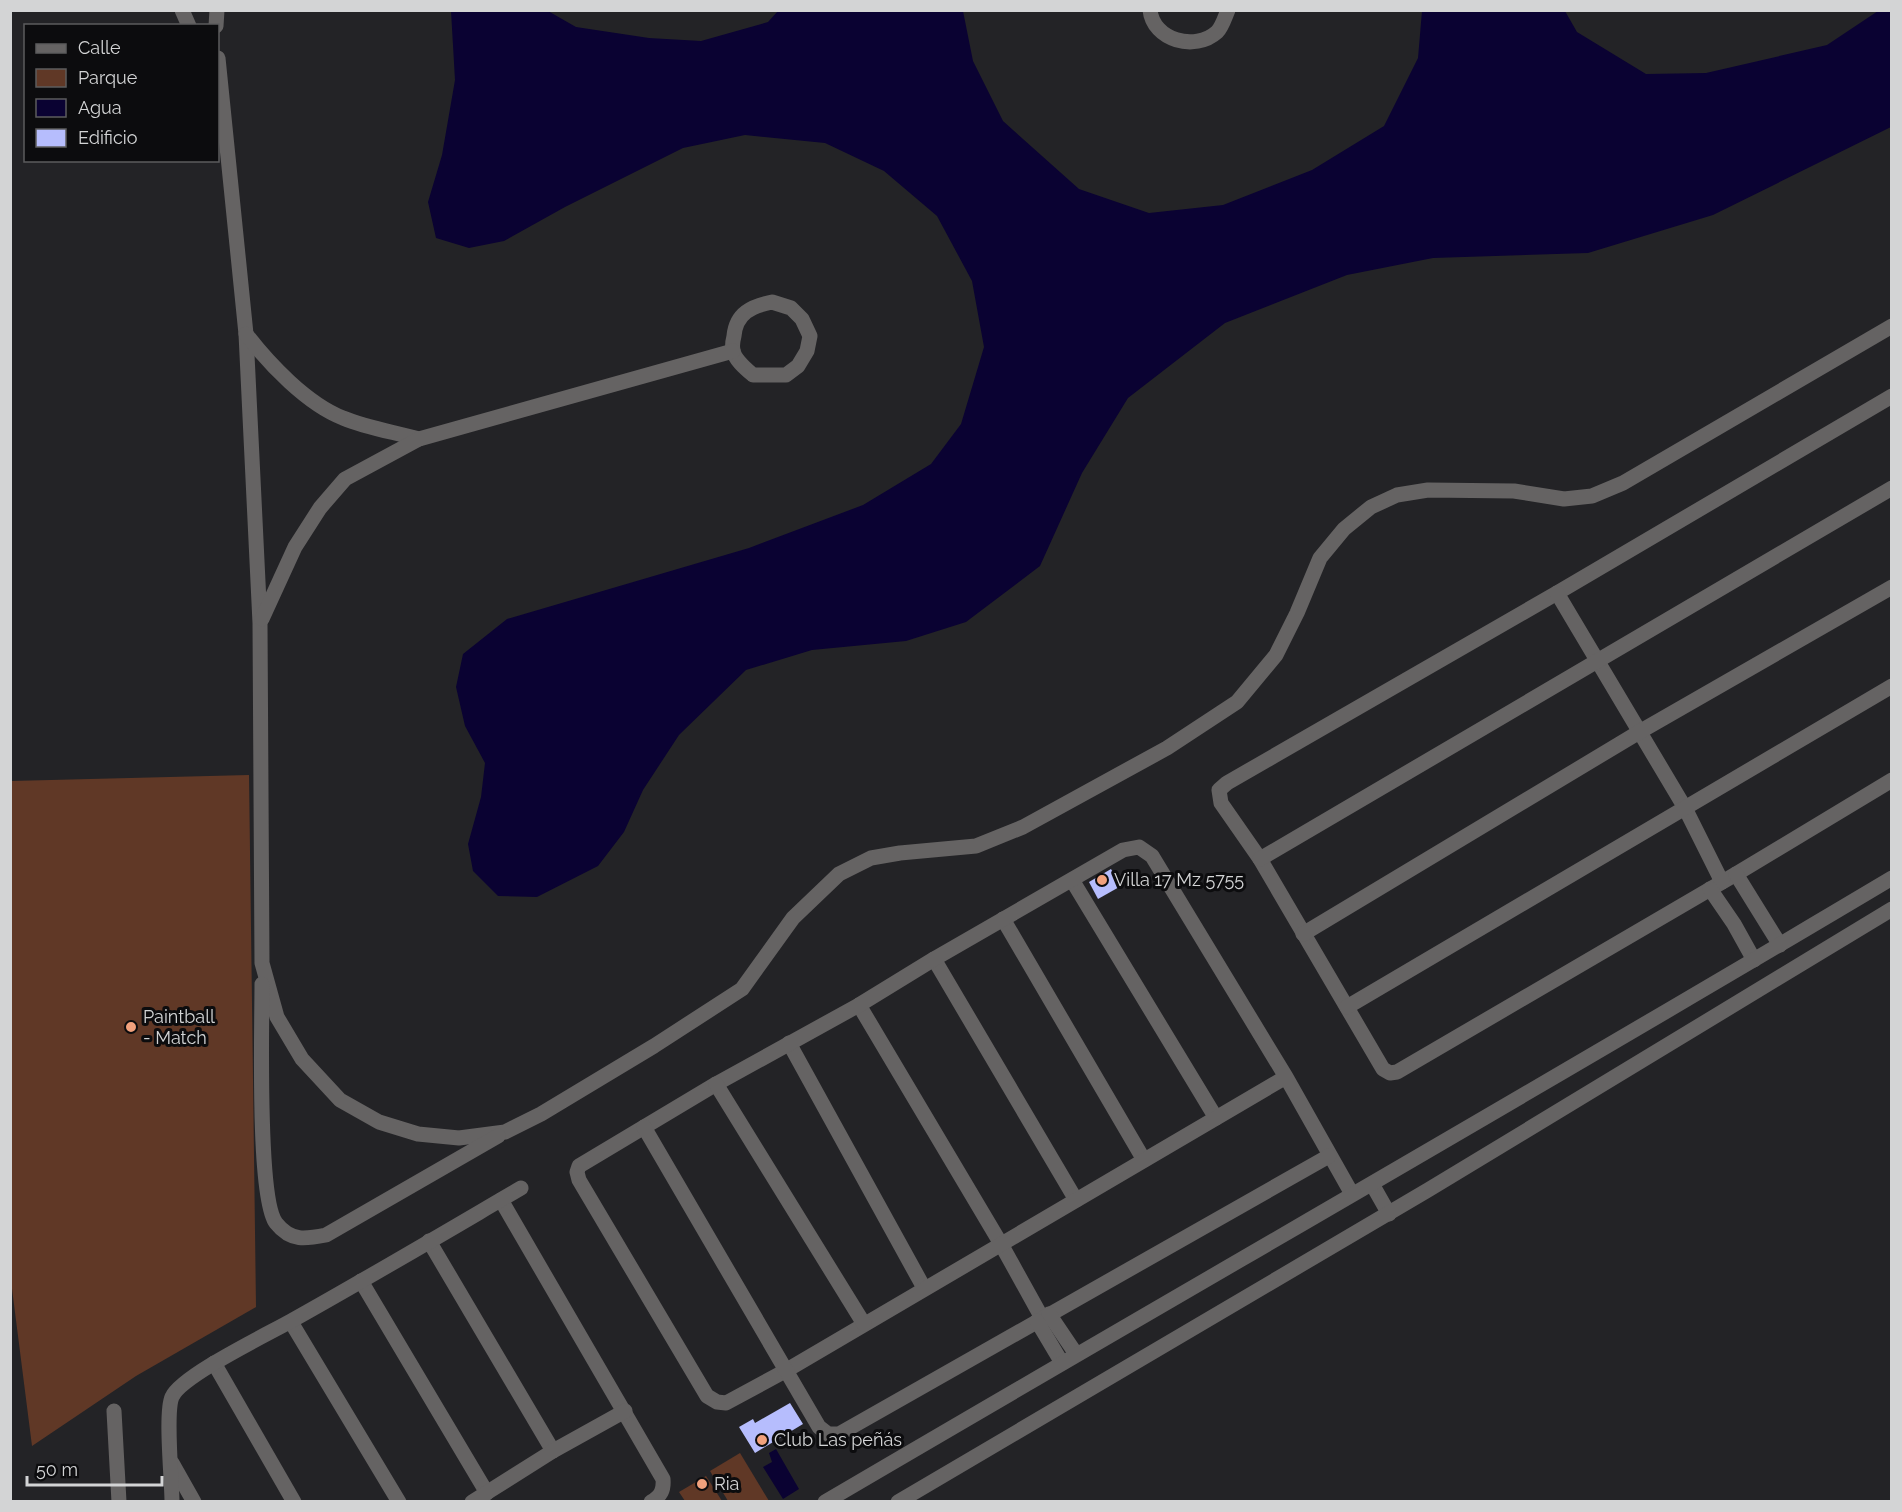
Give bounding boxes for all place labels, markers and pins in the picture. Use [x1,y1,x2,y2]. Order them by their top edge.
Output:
place label: Villa 17 Mz 5755 [1114,869,1244,890]
marker: Villa 17 Mz 5755 [1095,873,1109,887]
place label: Paintball - Match [143,1006,215,1048]
marker: Paintball - Match [124,1020,138,1034]
place label: Club Las peñás [774,1429,902,1450]
marker: Club Las peñás [755,1433,769,1447]
place label: Ria [714,1473,739,1494]
marker: Ria [695,1477,709,1491]

